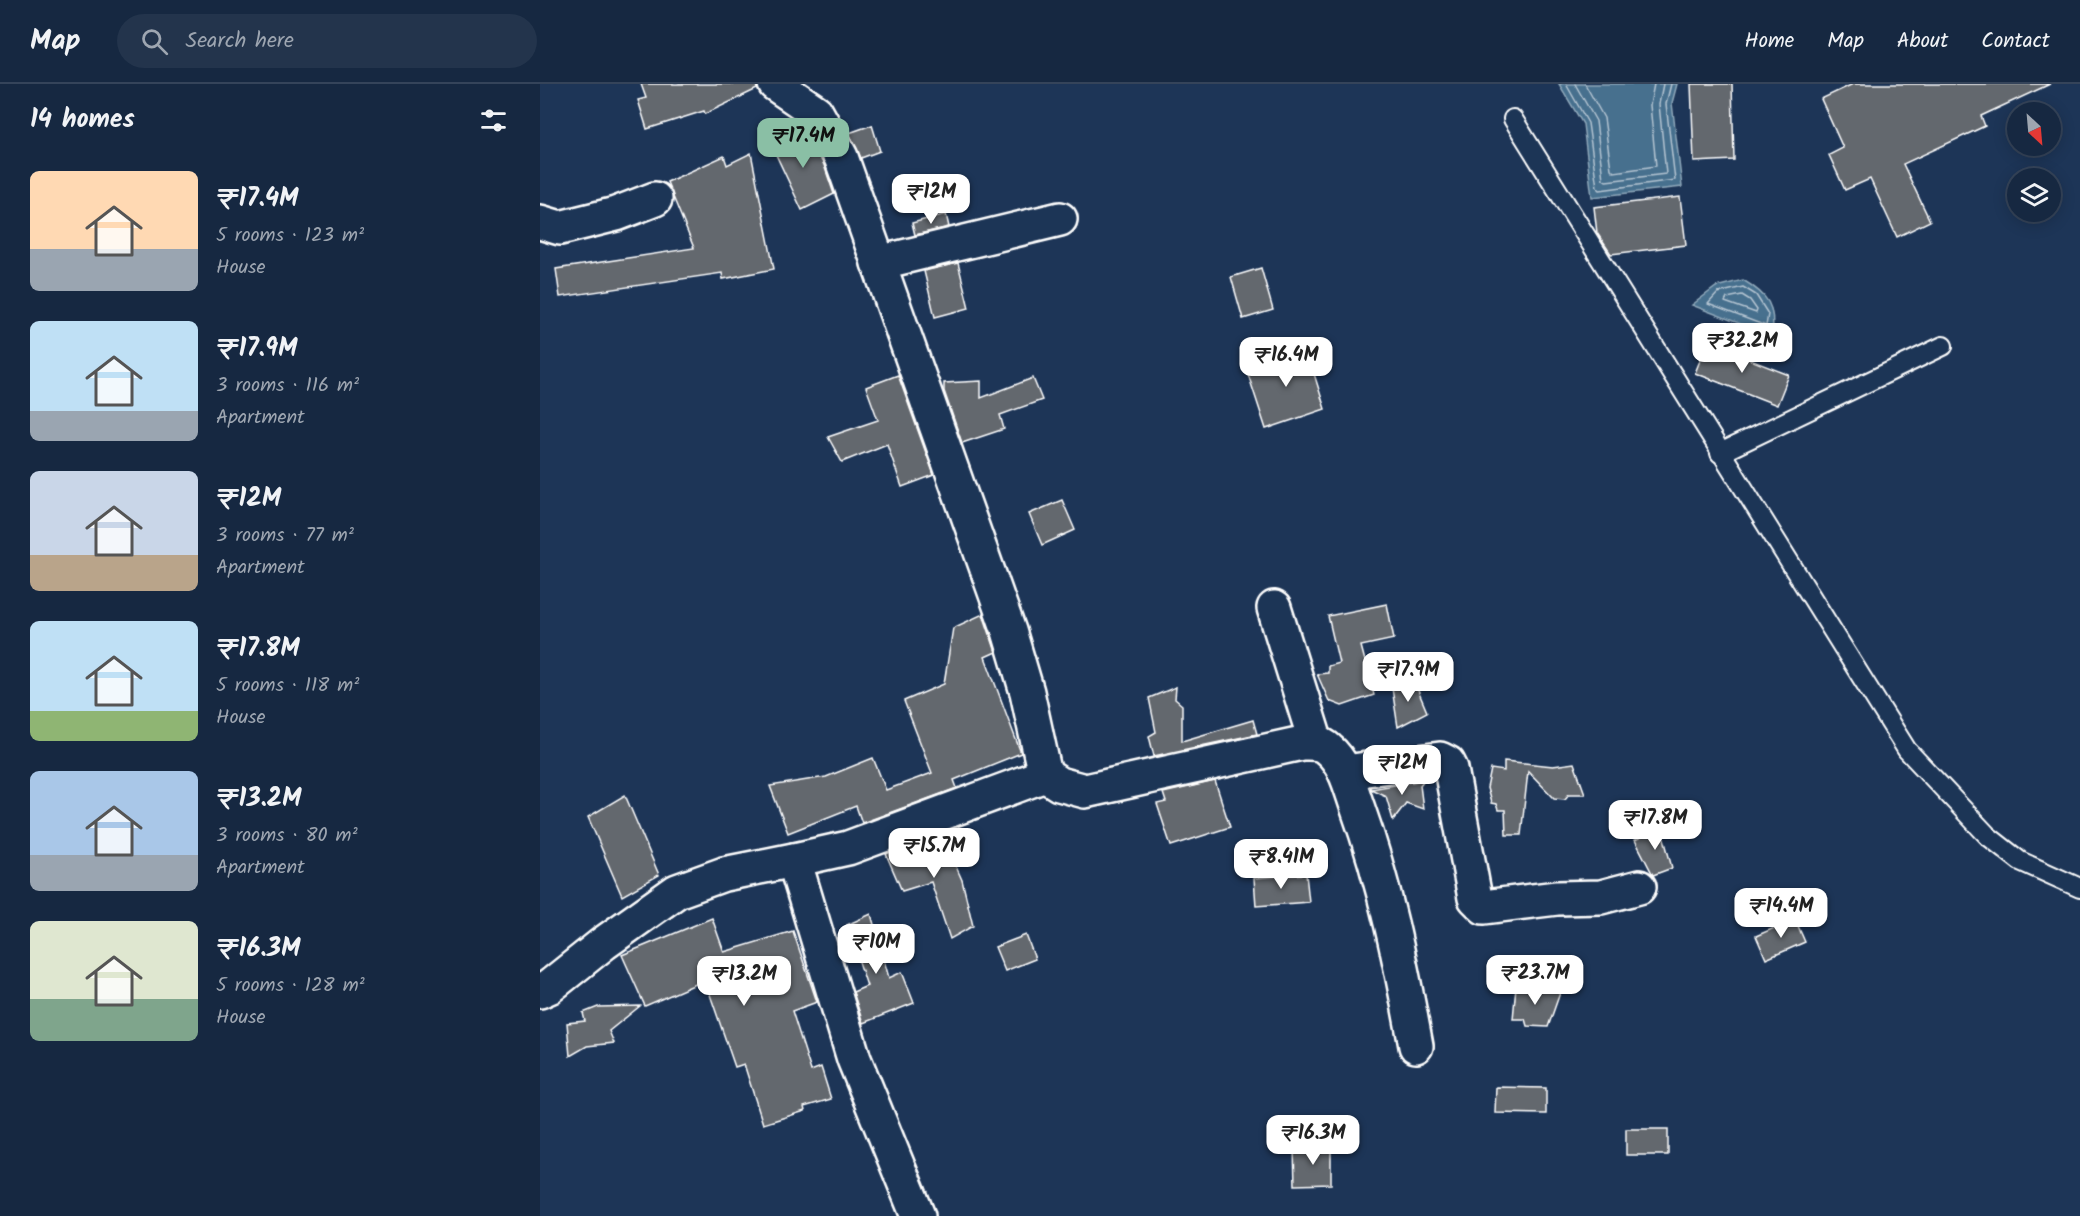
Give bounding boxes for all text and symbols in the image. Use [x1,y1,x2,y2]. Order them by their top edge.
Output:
search box [117,14,537,68]
text: Map [30,19,81,64]
text: Search here [186,24,294,59]
icon: search [138,25,171,58]
text: Home [1745,25,1794,58]
text: Map [1827,25,1864,58]
text: About [1897,25,1948,58]
text: Contact [1981,25,2050,58]
text: 14 homes [30,99,135,141]
north arrow [2007,102,2061,156]
map controls [2007,102,2061,222]
icon: filters [477,104,510,137]
pin: ₹17.4M [754,118,852,169]
text: ₹17.4M [771,121,835,153]
button: layers [2007,168,2061,222]
pin: ₹12M [895,174,967,225]
text: ₹12M [906,177,956,209]
text: ₹17.4M [216,178,299,220]
icon: home [78,195,150,267]
text: 5 rooms · 123 m² [216,220,364,252]
text: House [216,252,266,284]
pin: ₹32.2M [1693,323,1791,374]
text: ₹32.2M [1706,326,1778,358]
text: ₹17.9M [216,328,298,370]
pin: ₹16.4M [1237,337,1335,388]
text: ₹16.4M [1253,340,1319,372]
icon: home [78,345,150,417]
text: 3 rooms · 116 m² [216,370,359,402]
text: Apartment [216,402,305,434]
text: ₹12M [216,478,281,520]
icon: home [78,495,150,567]
text: 3 rooms · 77 m² [216,520,354,552]
text: Apartment [216,552,305,584]
text: ₹17.8M [216,628,300,670]
icon: home [78,645,150,717]
pin: ₹17.9M [1359,652,1457,703]
text: ₹17.9M [1377,655,1439,687]
text: 5 rooms · 118 m² [216,670,359,702]
text: House [216,702,266,734]
pin: ₹12M [1366,745,1438,796]
text: ₹12M [1377,748,1427,780]
text: ₹13.2M [216,778,302,820]
icon: home [78,795,150,867]
pin: ₹17.8M [1606,800,1704,851]
text: ₹17.8M [1623,803,1687,835]
text: 3 rooms · 80 m² [216,820,358,852]
pin: ₹15.7M [885,828,983,879]
text: ₹15.7M [903,831,965,863]
pin: ₹8.41M [1232,839,1330,890]
text: ₹8.41M [1248,842,1314,874]
text: Apartment [216,852,305,884]
pin: ₹14.4M [1732,888,1830,939]
text: ₹14.4M [1748,891,1814,923]
pin: ₹10M [840,924,912,975]
text: ₹10M [852,927,900,959]
text: ₹16.3M [216,928,301,970]
icon: home [78,945,150,1017]
pin: ₹23.7M [1486,955,1584,1006]
pin: ₹13.2M [695,956,793,1007]
text: ₹23.7M [1500,958,1570,990]
text: ₹13.2M [711,959,777,991]
text: 5 rooms · 128 m² [216,970,365,1002]
text: House [216,1002,266,1034]
pin: ₹16.3M [1264,1115,1362,1166]
text: ₹16.3M [1280,1118,1346,1150]

